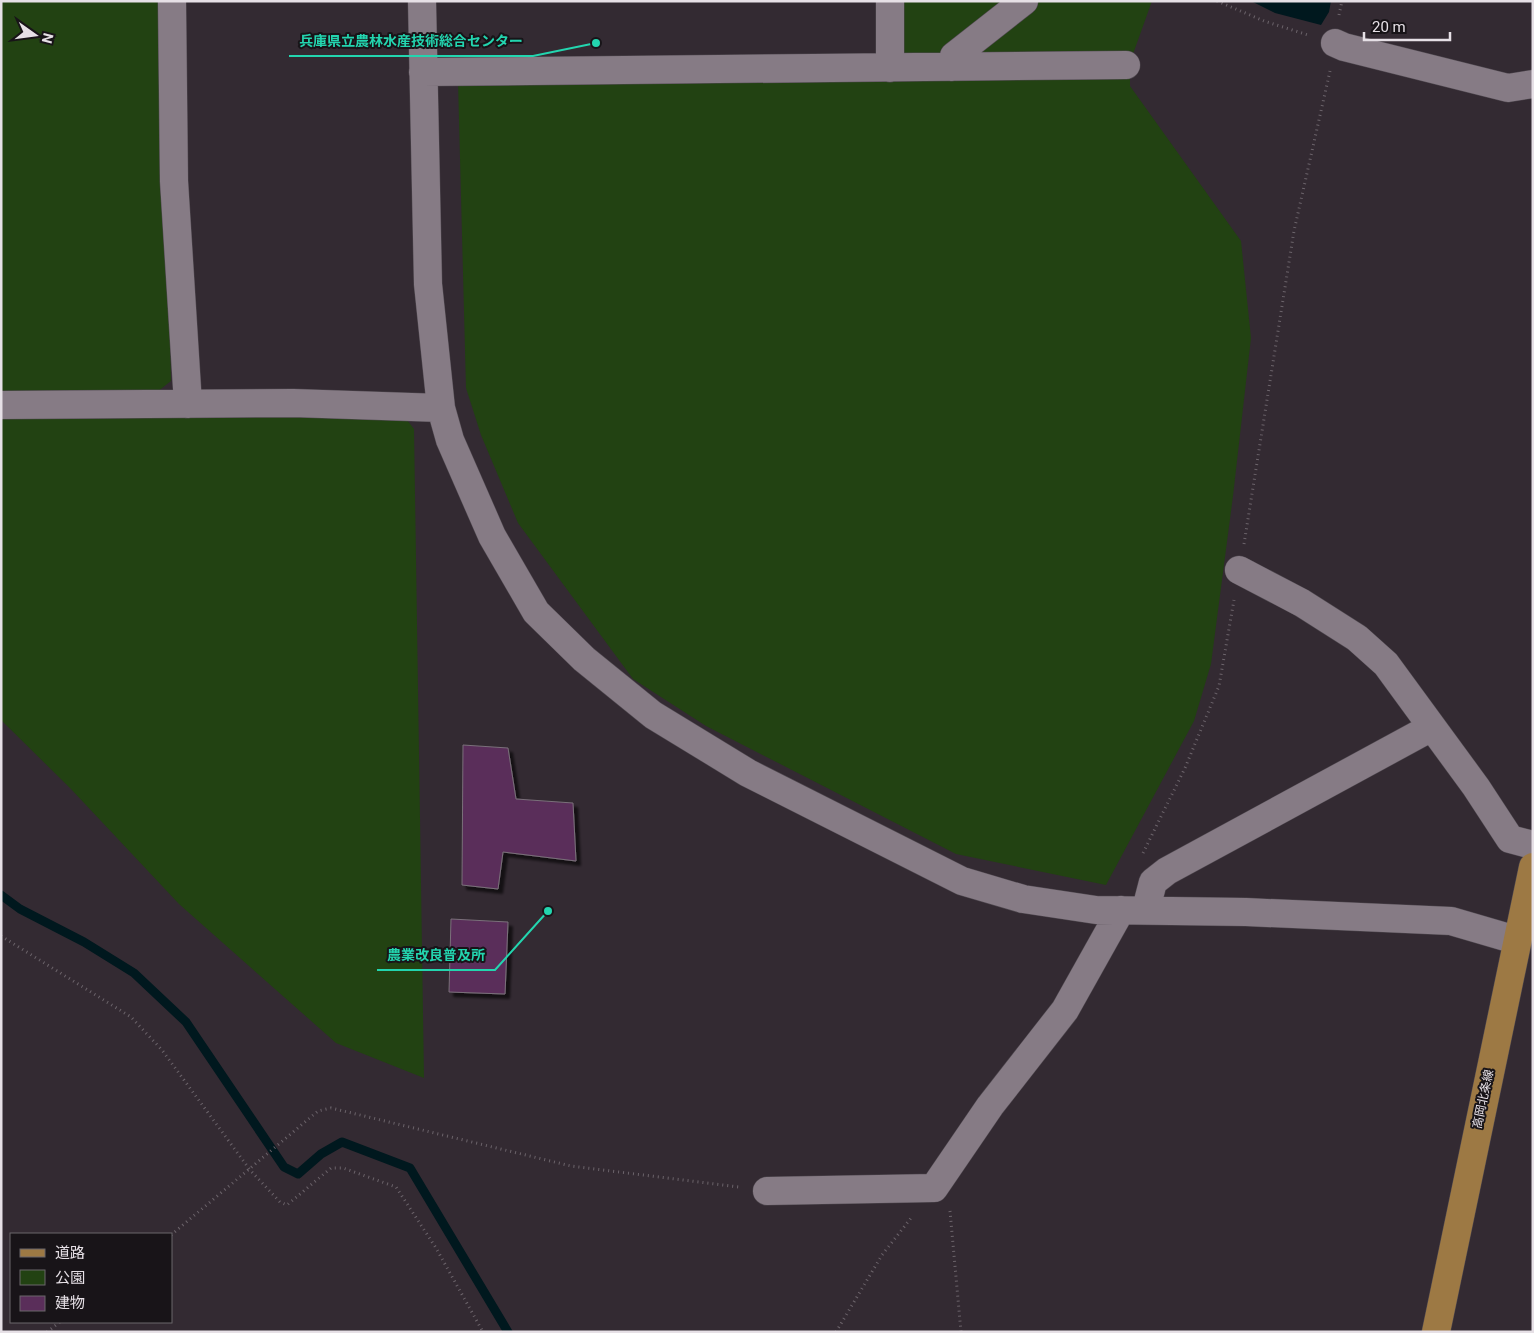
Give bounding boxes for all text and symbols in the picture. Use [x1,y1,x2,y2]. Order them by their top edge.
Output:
north arrow [10,10,60,60]
scale bar [1364,10,1450,42]
text: 20 m [1372,18,1406,36]
callout: 兵庫県立農林水産技術総合センター [289,27,533,56]
text: N [39,31,57,45]
text: 兵庫県立農林水産技術総合センター [299,33,523,49]
callout: 農業改良普及所 [377,941,495,970]
text: 農業改良普及所 [387,947,485,963]
street label: 高岡北条線 [1470,1068,1496,1130]
legend [10,1233,172,1323]
text: 道路 [55,1244,85,1262]
text: 公園 [55,1269,85,1287]
text: 建物 [55,1294,85,1312]

